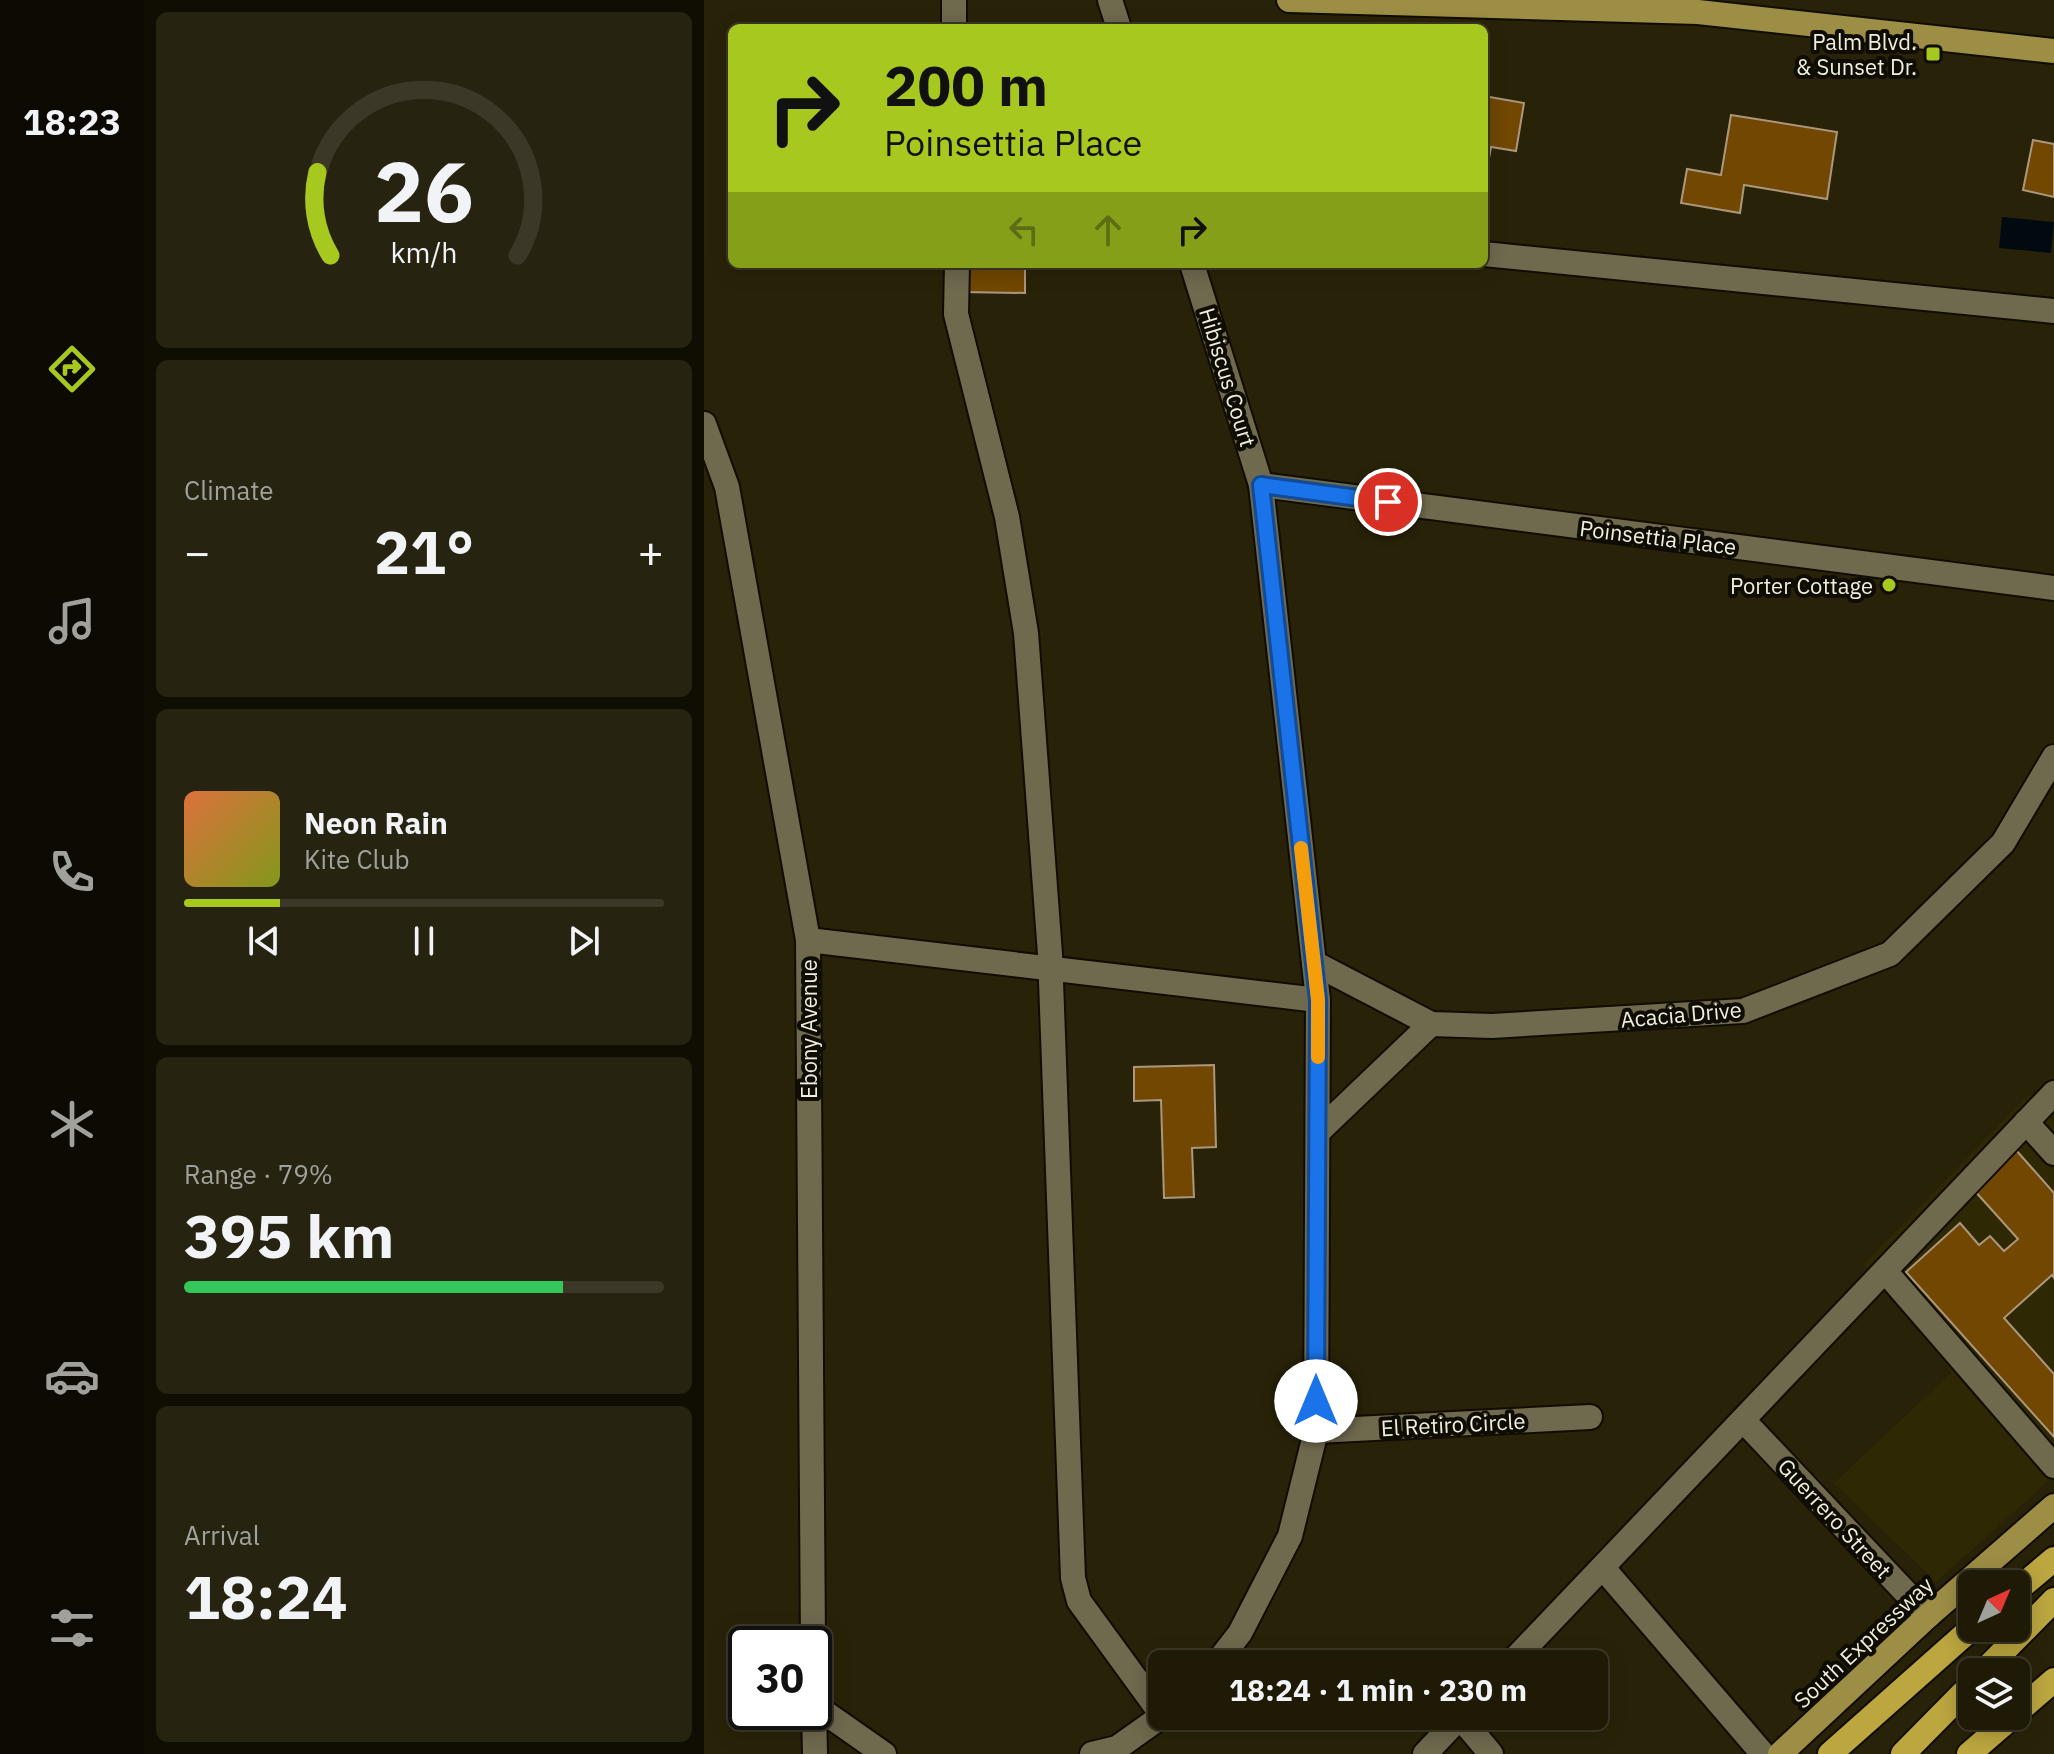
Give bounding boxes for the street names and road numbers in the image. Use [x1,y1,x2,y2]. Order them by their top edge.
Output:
street label: Hibiscus Court [1193,304,1263,450]
street label: Poinsettia Place [1578,513,1738,561]
street label: Ebony Avenue [794,959,823,1099]
street label: Acacia Drive [1619,994,1743,1034]
street label: El Retiro Circle [1380,1406,1526,1442]
street label: Guerrero Street [1772,1452,1898,1584]
street label: South Expressway [1787,1570,1939,1714]

